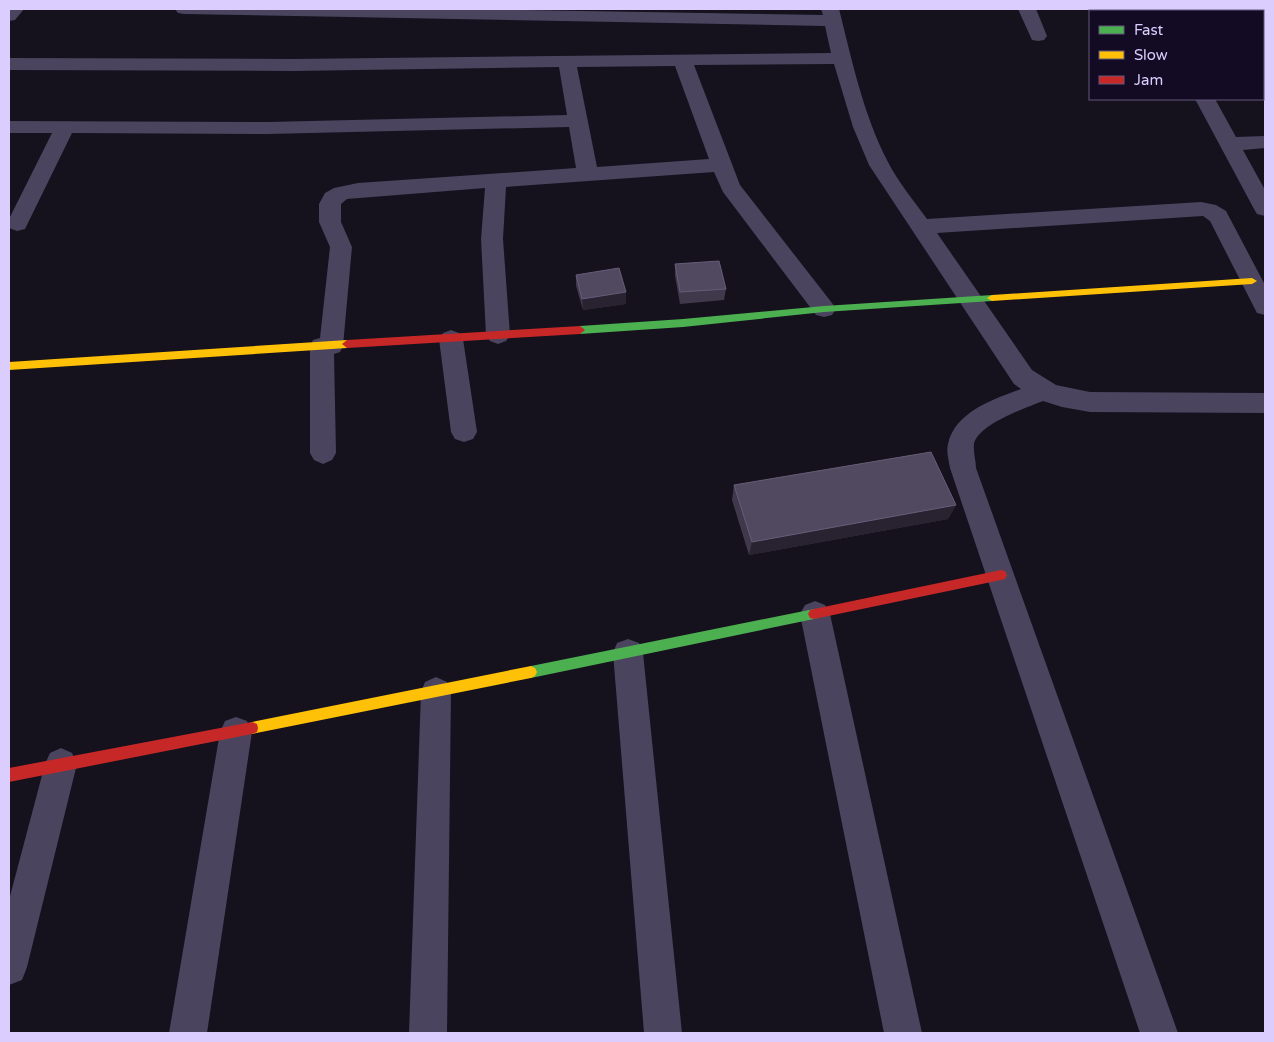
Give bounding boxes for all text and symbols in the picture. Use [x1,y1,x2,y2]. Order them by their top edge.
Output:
legend [1089,10,1264,100]
text: Fast [1134,21,1164,39]
text: Slow [1134,46,1168,64]
text: Jam [1134,71,1163,89]

